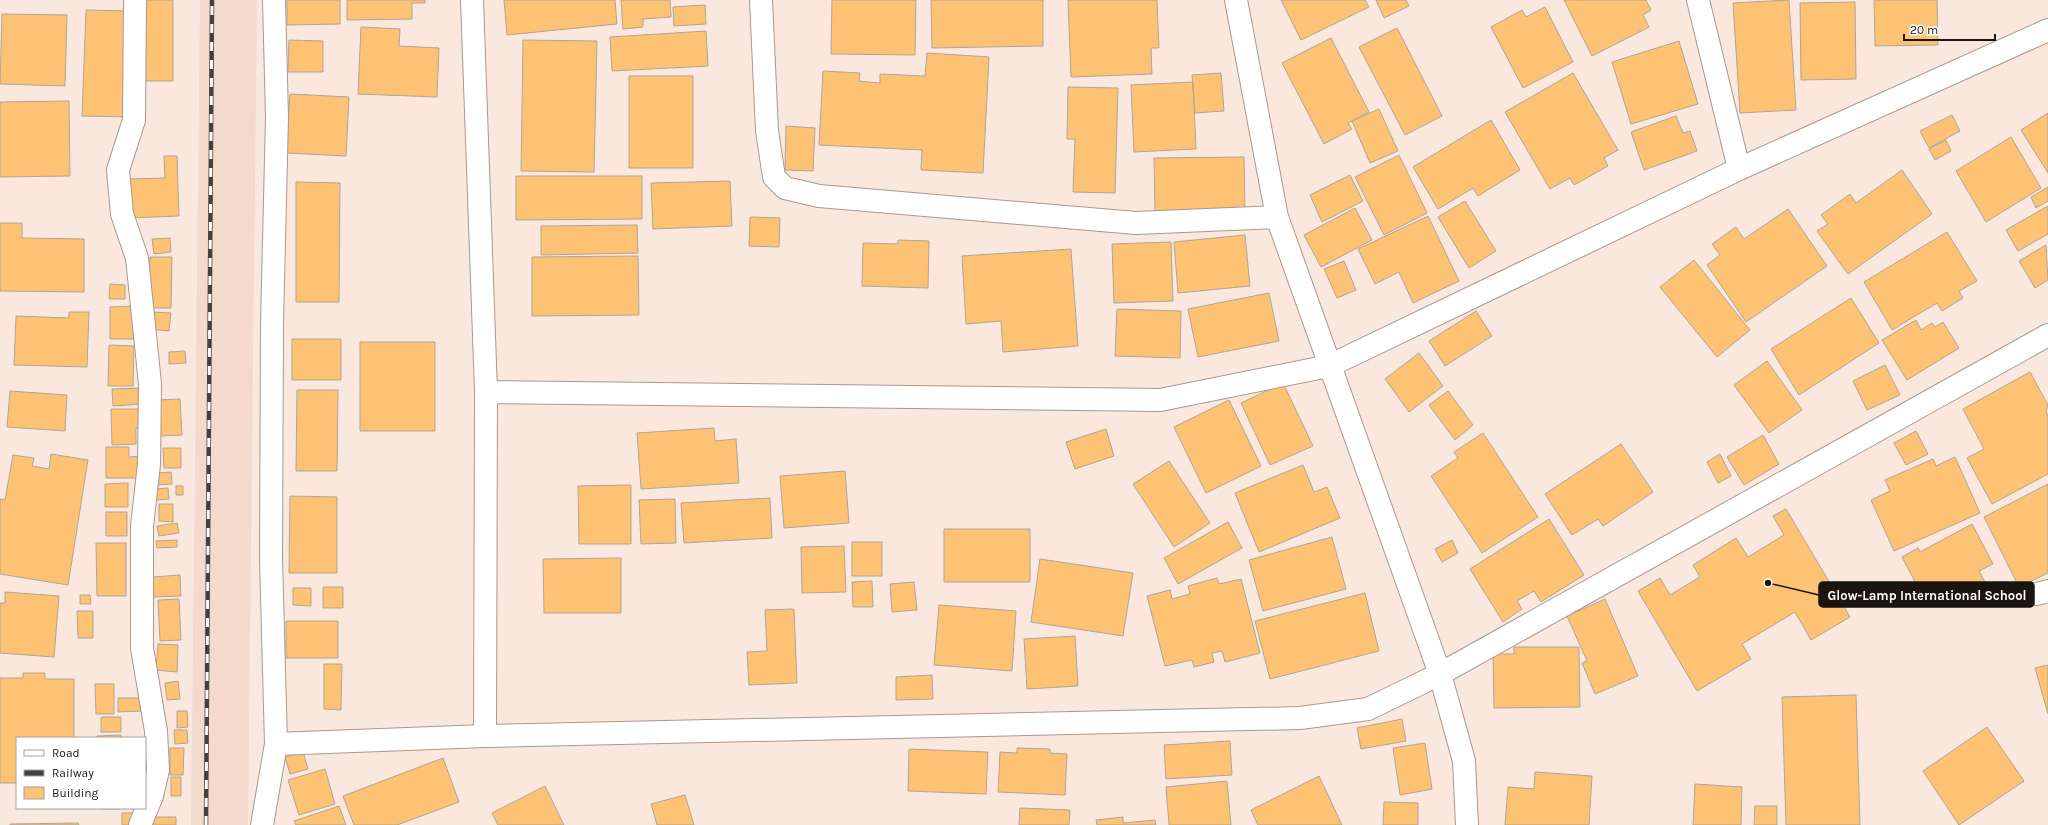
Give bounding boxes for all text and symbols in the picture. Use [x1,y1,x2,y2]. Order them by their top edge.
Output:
scale bar [1904,16,1995,42]
text: 20 m [1910,23,1938,37]
callout: Glow-Lamp International School [1819,582,2034,607]
text: Glow-Lamp International School [1828,588,2026,603]
legend [16,737,146,809]
text: Road [52,746,80,760]
text: Railway [52,766,94,780]
text: Building [52,786,99,800]

